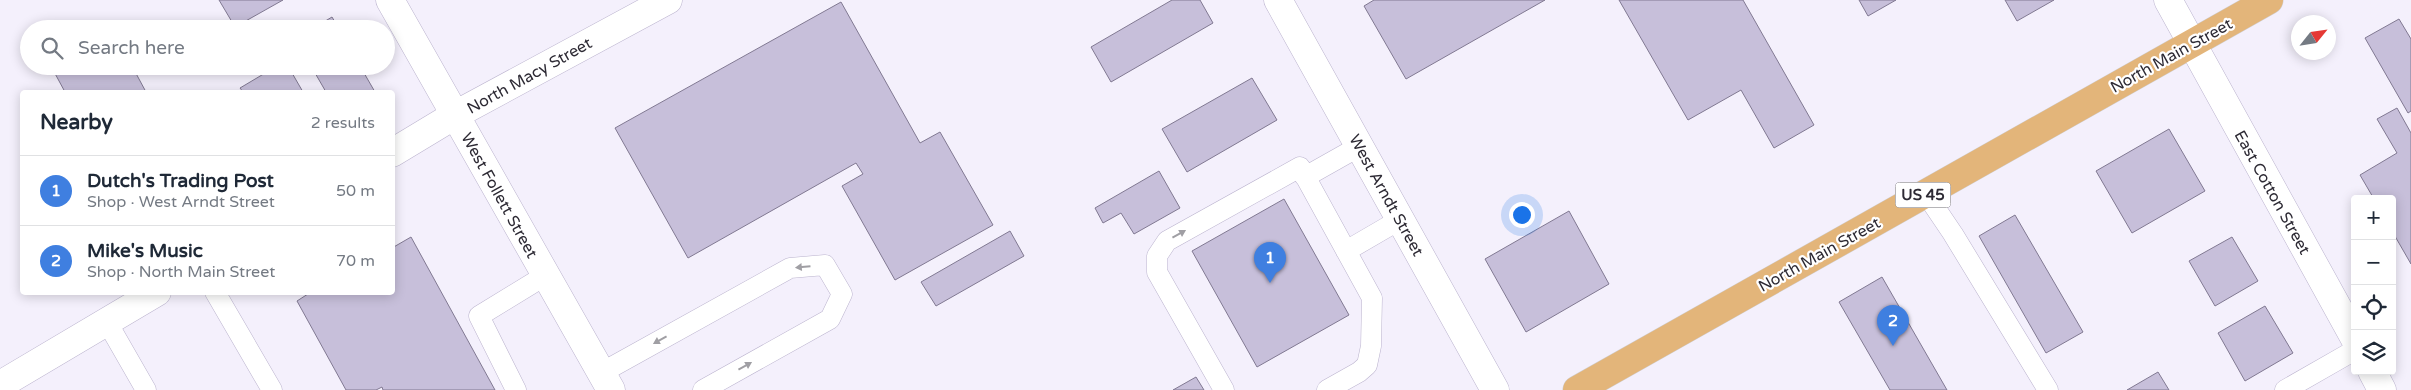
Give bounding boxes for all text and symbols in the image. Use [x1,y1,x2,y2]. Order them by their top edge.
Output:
street label: North Main Street [2107,14,2236,98]
north arrow [2291,15,2336,60]
search box [20,20,395,75]
street label: North Macy Street [463,33,596,119]
icon: search [38,34,66,62]
text: Search here [78,37,185,59]
text: Nearby [40,110,113,135]
text: 2 results [311,113,375,133]
street label: East Cotton Street [2230,127,2315,258]
street label: West Follett Street [456,129,542,262]
street label: West Arndt Street [1344,131,1428,260]
text: Dutch's Trading Post [87,170,274,192]
text: 1 [51,181,61,201]
text: 50 m [336,181,375,201]
road number: US 45 [1896,182,1950,208]
text: Shop · West Arndt Street [87,192,275,212]
map controls [2351,195,2396,375]
button: + [2351,195,2396,240]
your location [1509,202,1535,228]
street label: North Main Street [1755,213,1884,297]
one-way arrow [1173,229,1186,238]
text: Mike's Music [87,240,203,262]
button: − [2351,240,2396,285]
pin: 1 [1254,242,1286,283]
text: 2 [51,251,61,271]
text: 70 m [336,251,375,271]
text: Shop · North Main Street [87,262,275,282]
one-way arrow [795,263,811,271]
button: locate [2351,285,2396,330]
pin: 2 [1877,305,1909,346]
button: layers [2351,330,2396,375]
one-way arrow [652,336,667,344]
one-way arrow [738,362,753,370]

